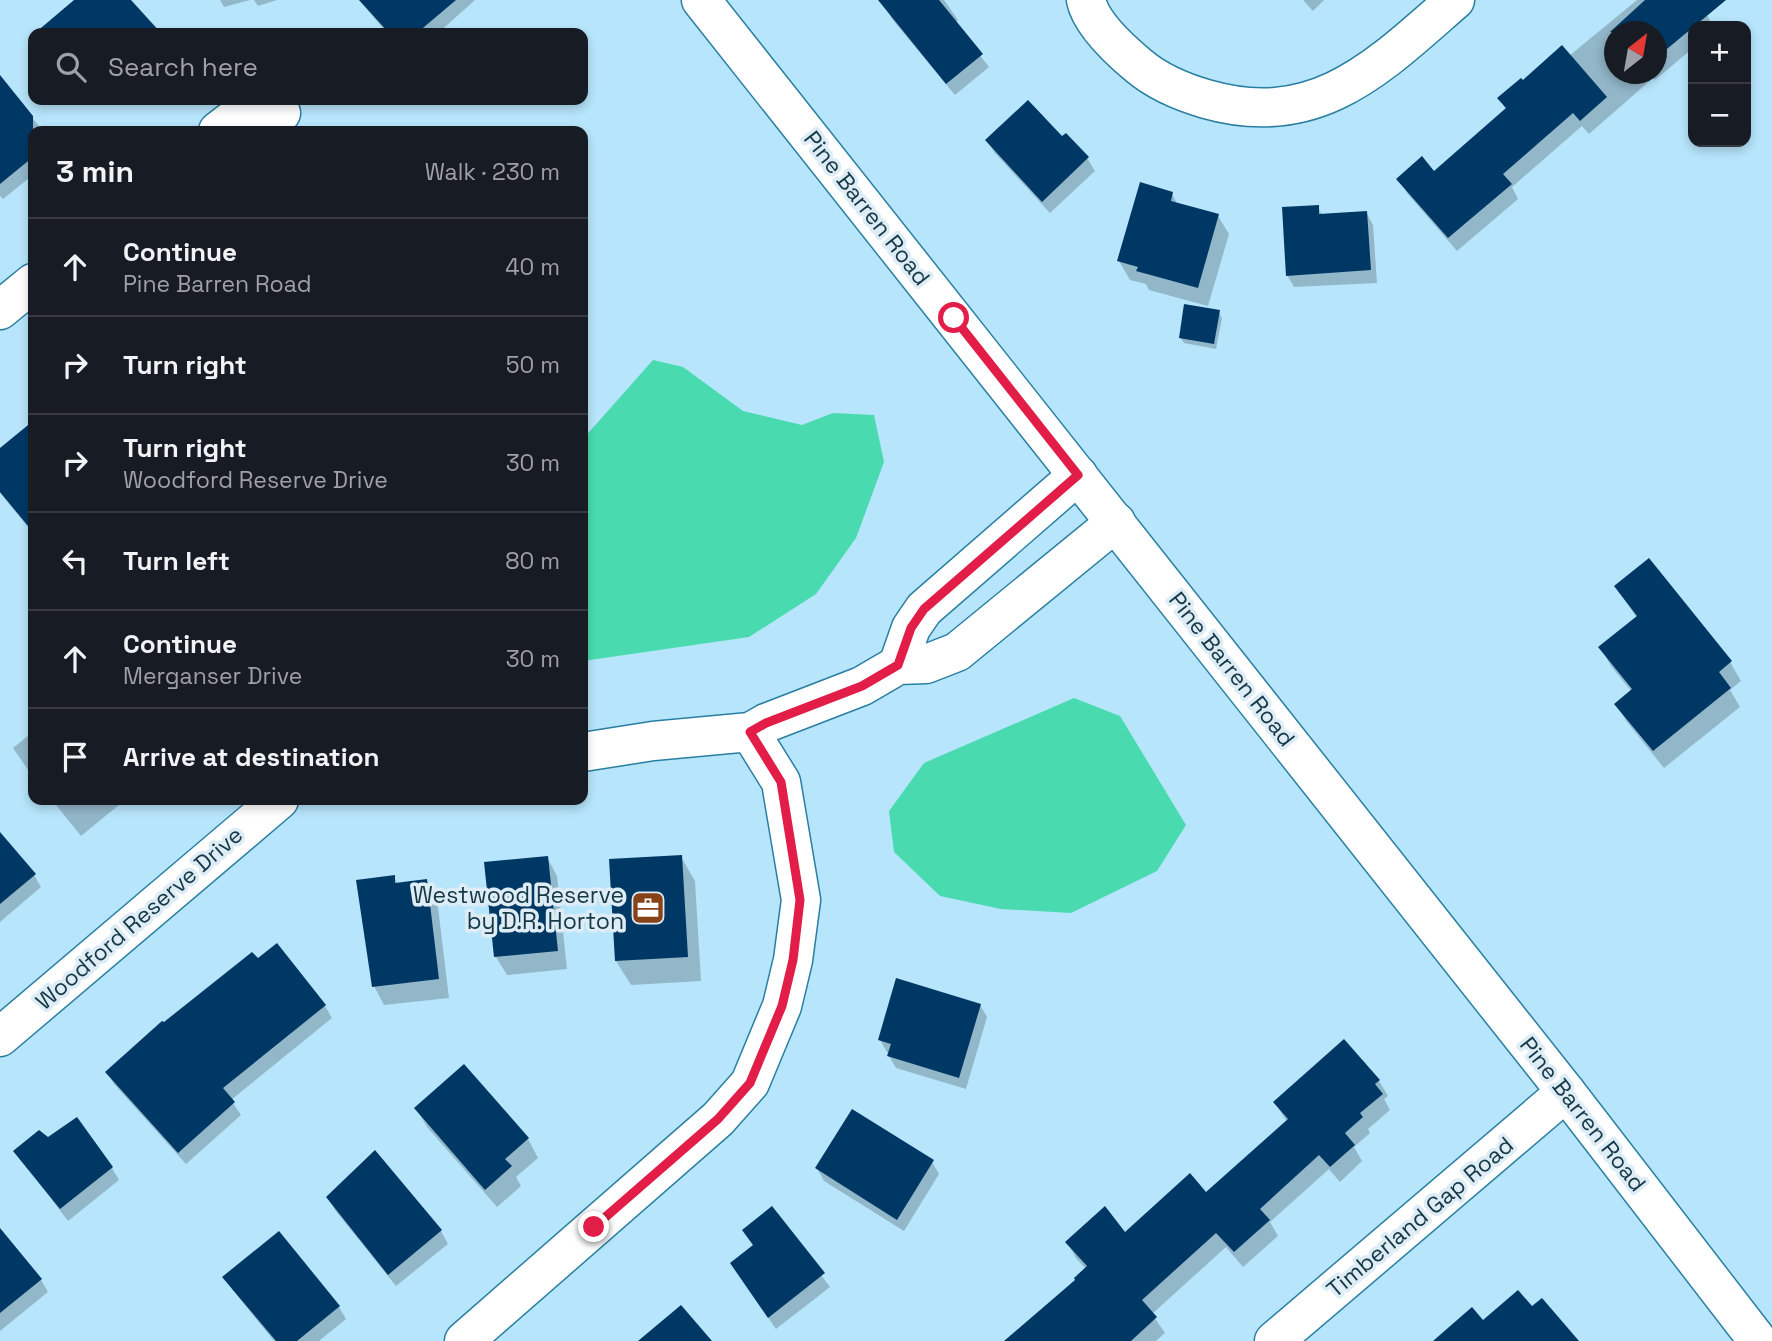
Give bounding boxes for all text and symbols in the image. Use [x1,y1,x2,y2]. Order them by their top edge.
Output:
north arrow [1604,21,1667,84]
map controls [1688,21,1751,147]
button: + [1688,21,1751,84]
search box [28,28,588,105]
icon: search [52,48,90,86]
text: Search here [108,50,258,84]
button: − [1688,84,1751,147]
street label: Pine Barren Road [797,124,937,292]
text: 3 min [56,152,134,191]
text: Walk · 230 m [425,157,560,187]
text: Continue [123,235,237,269]
icon: ahead [56,248,94,286]
text: 40 m [505,252,560,282]
text: Pine Barren Road [123,269,312,299]
route start [938,302,969,333]
icon: right [56,346,94,384]
text: Turn right [123,348,247,382]
text: 50 m [506,350,560,380]
text: Turn right [123,431,247,465]
icon: right [56,444,94,482]
text: 30 m [506,448,560,478]
text: Woodford Reserve Drive [123,465,388,495]
icon: left [56,542,94,580]
text: Turn left [123,544,230,578]
text: 80 m [505,546,560,576]
street label: Pine Barren Road [1162,585,1302,753]
text: Continue [123,627,237,661]
icon: ahead [56,640,94,678]
text: 30 m [506,644,560,674]
text: Merganser Drive [123,661,302,691]
icon: arrive [56,738,94,776]
text: Arrive at destination [123,740,380,774]
street label: Woodford Reserve Drive [29,820,249,1016]
place label: Westwood Reserve by D.R. Horton [413,880,624,936]
office icon: Westwood Reserve by D.R. Horton [629,889,667,927]
street label: Pine Barren Road [1513,1030,1653,1198]
street label: Timberland Gap Road [1320,1130,1520,1304]
route end [578,1211,609,1242]

